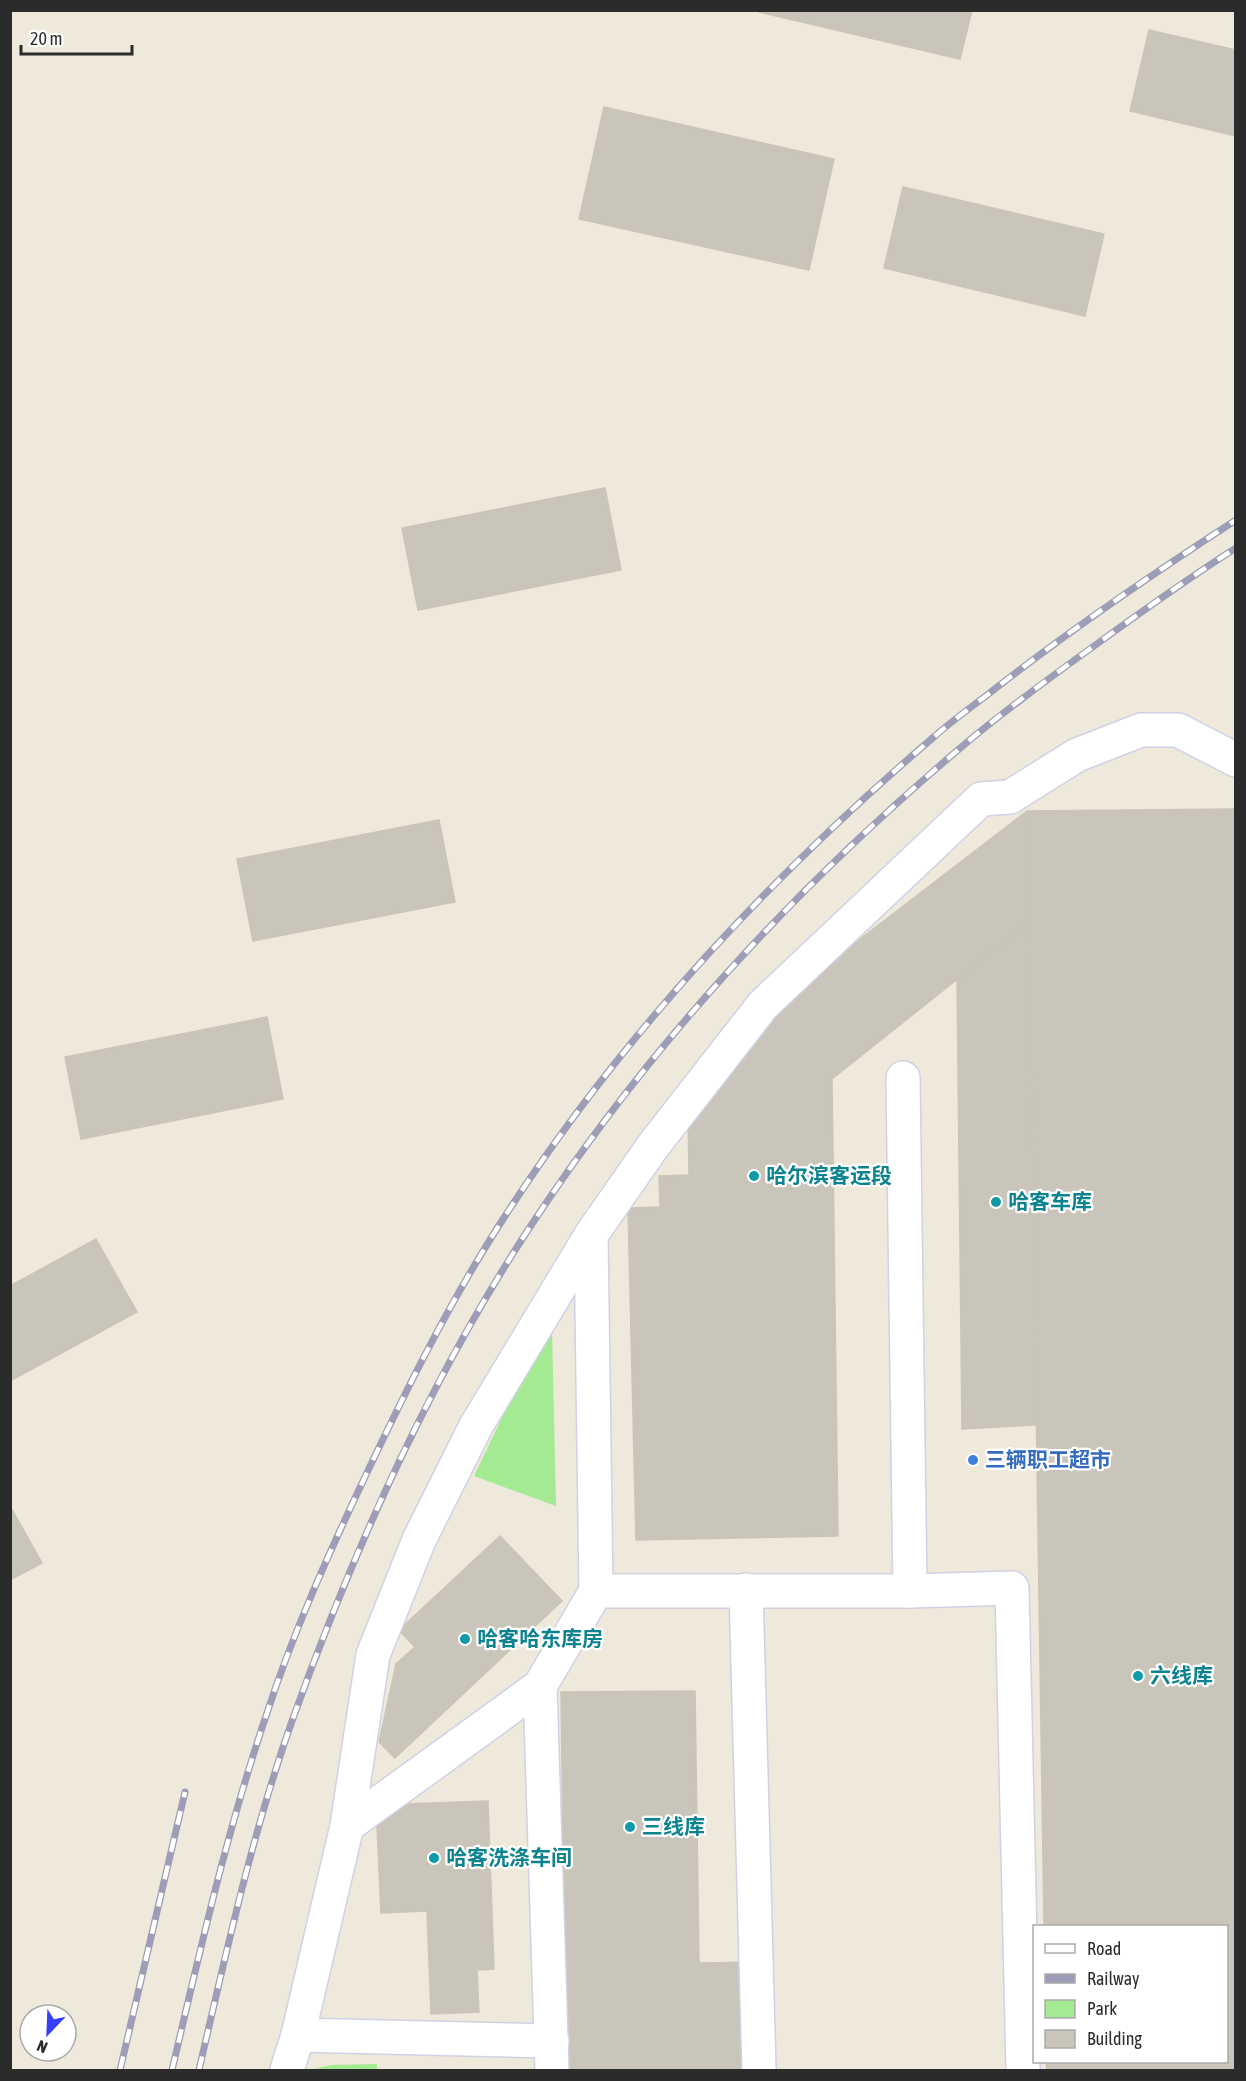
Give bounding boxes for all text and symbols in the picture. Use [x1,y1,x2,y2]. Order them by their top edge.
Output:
scale bar [21,18,132,56]
text: 20 m [30,28,62,49]
place label: 哈尔滨客运段 [766,1163,892,1187]
marker: 哈尔滨客运段 [747,1169,761,1183]
place label: 哈客车库 [1008,1189,1092,1213]
marker: 哈客车库 [989,1195,1003,1209]
place label: 三辆职工超市 [985,1447,1111,1471]
marker: 三辆职工超市 [966,1453,980,1467]
place label: 哈客哈东库房 [477,1626,603,1650]
marker: 哈客哈东库房 [458,1632,472,1646]
place label: 六线库 [1150,1663,1213,1687]
marker: 六线库 [1131,1669,1145,1683]
place label: 三线库 [642,1814,705,1838]
marker: 三线库 [623,1820,637,1834]
place label: 哈客洗涤车间 [446,1845,572,1869]
marker: 哈客洗涤车间 [427,1851,441,1865]
legend [1033,1925,1228,2063]
text: Road [1087,1938,1121,1959]
text: Railway [1087,1968,1139,1989]
text: Park [1087,1998,1117,2019]
north arrow [18,2003,78,2063]
text: Building [1087,2028,1142,2049]
text: N [34,2037,50,2057]

